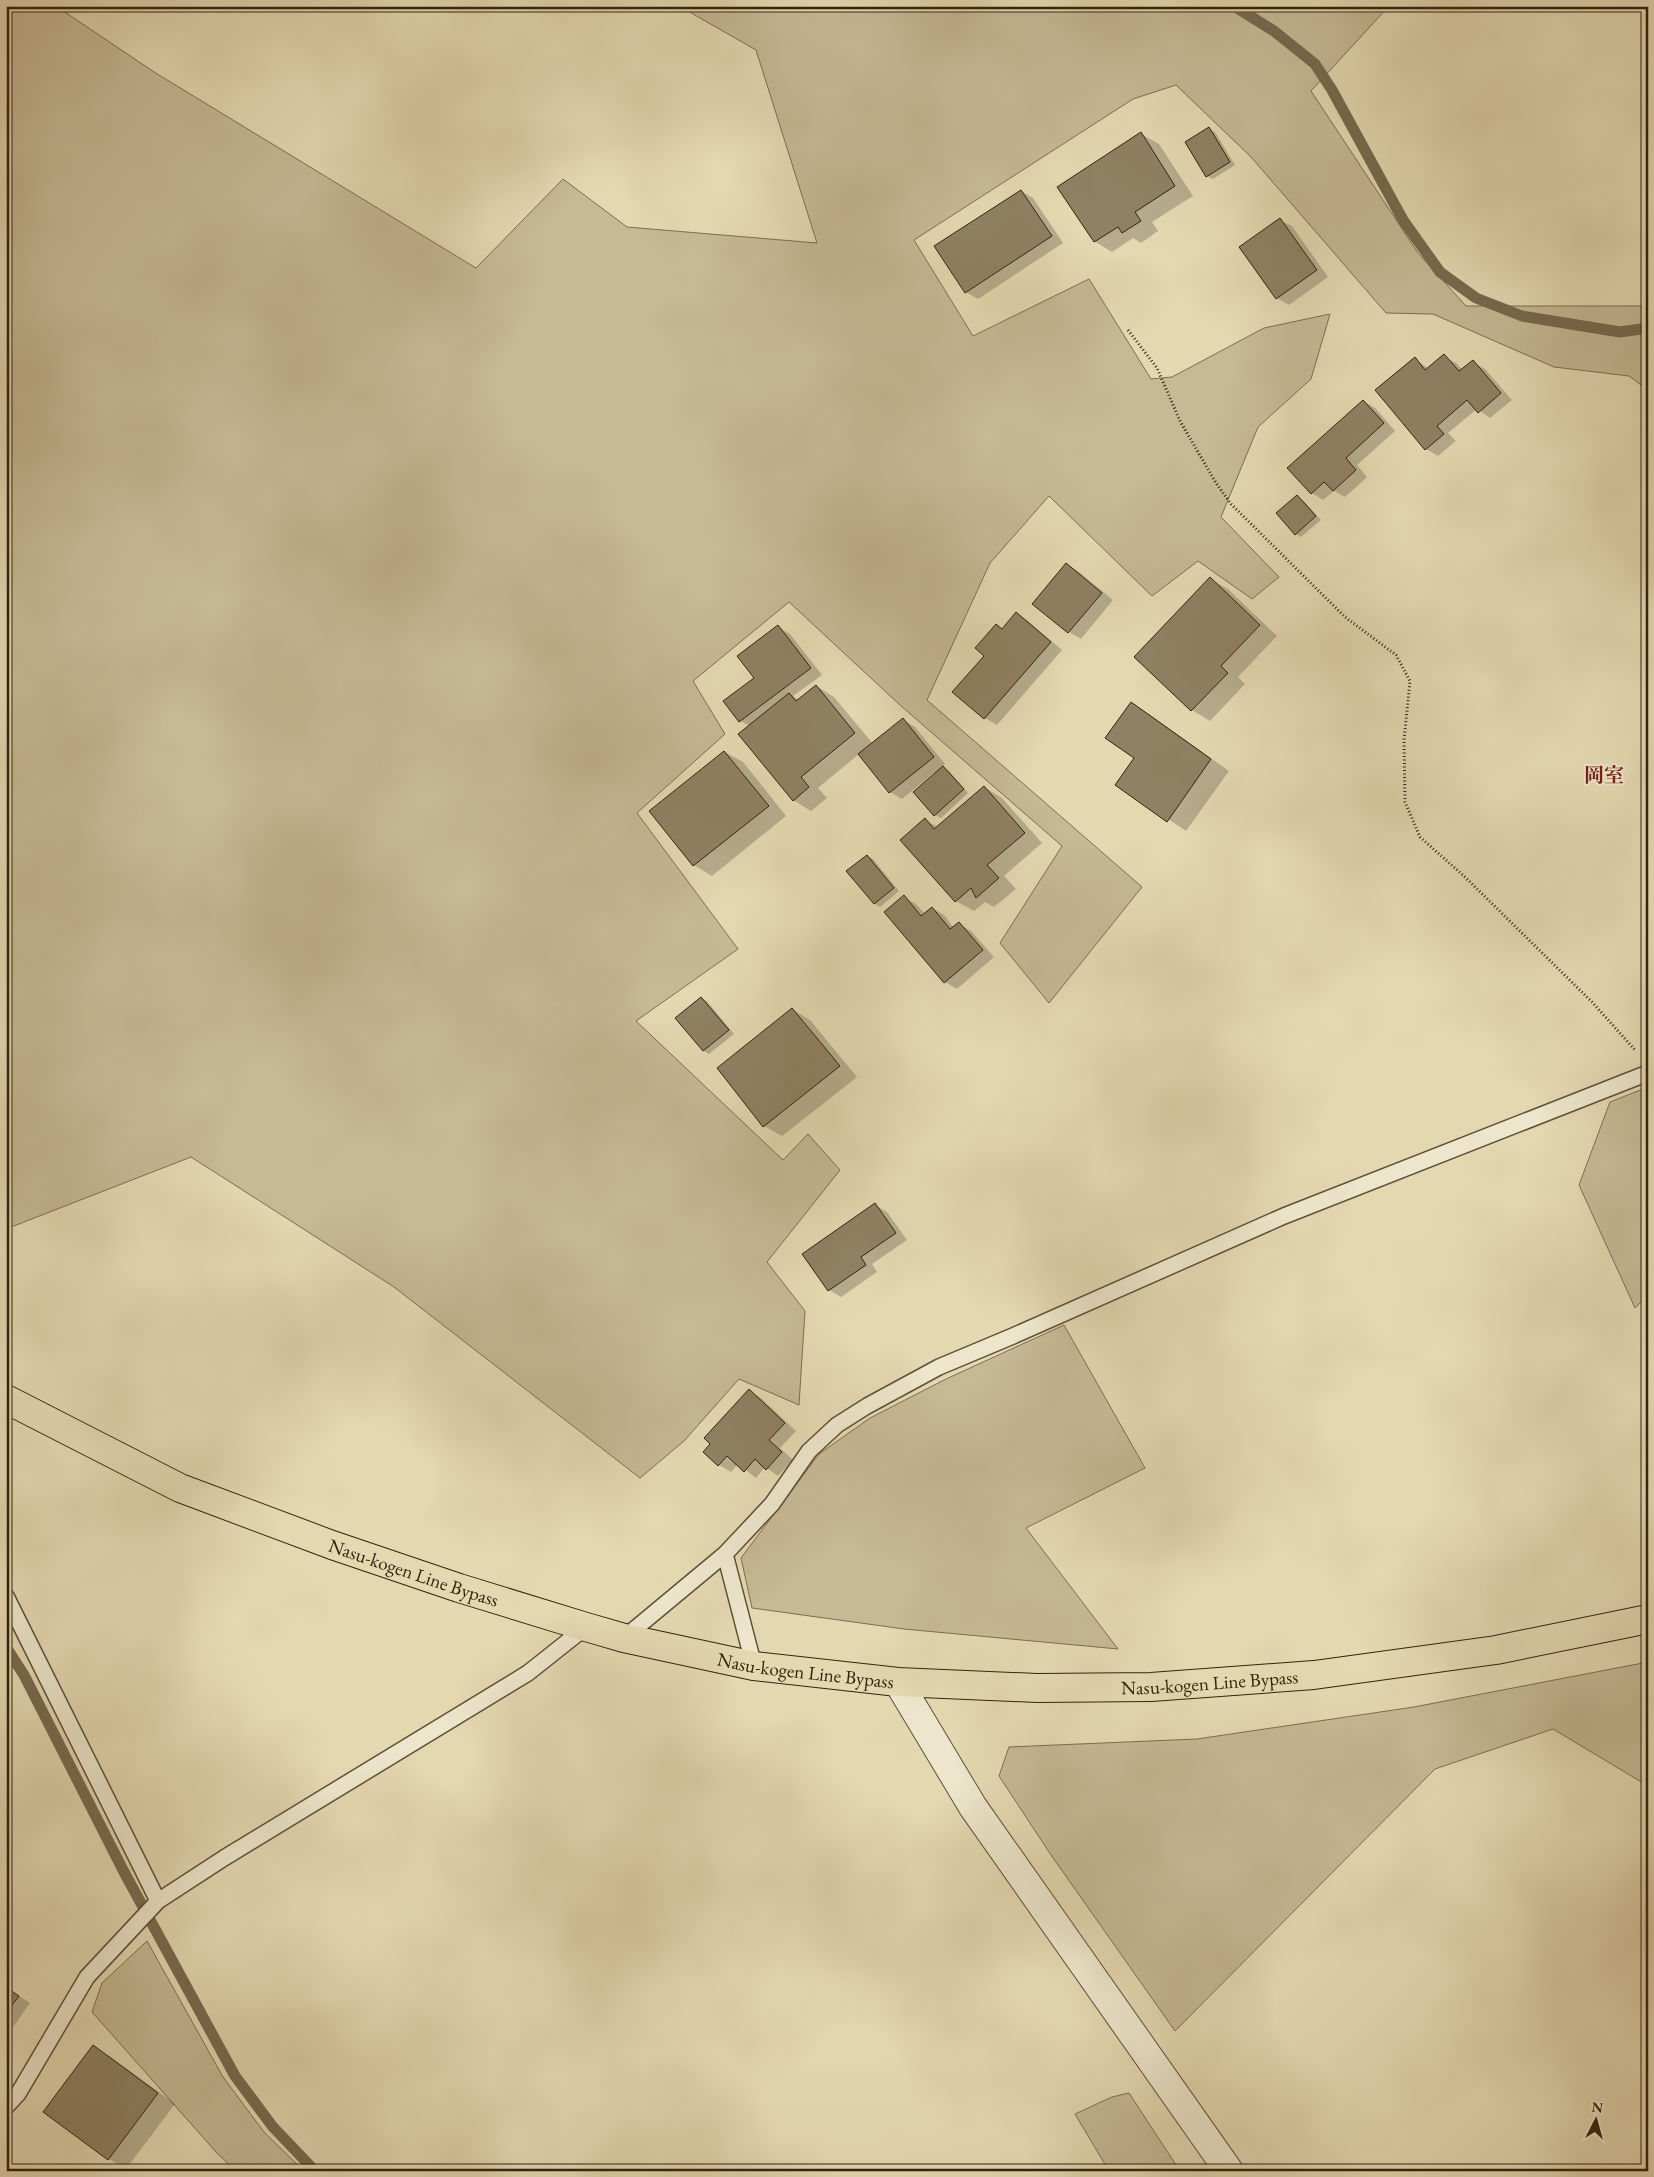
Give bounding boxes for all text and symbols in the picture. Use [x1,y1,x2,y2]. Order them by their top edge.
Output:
district label: 岡室 [1584,762,1624,788]
street label: Nasu-kogen Line Bypass [325,1532,502,1612]
street label: Nasu-kogen Line Bypass [715,1646,895,1694]
street label: Nasu-kogen Line Bypass [1121,1664,1299,1700]
north arrow [1572,2094,1622,2144]
text: N [1591,2098,1605,2117]

